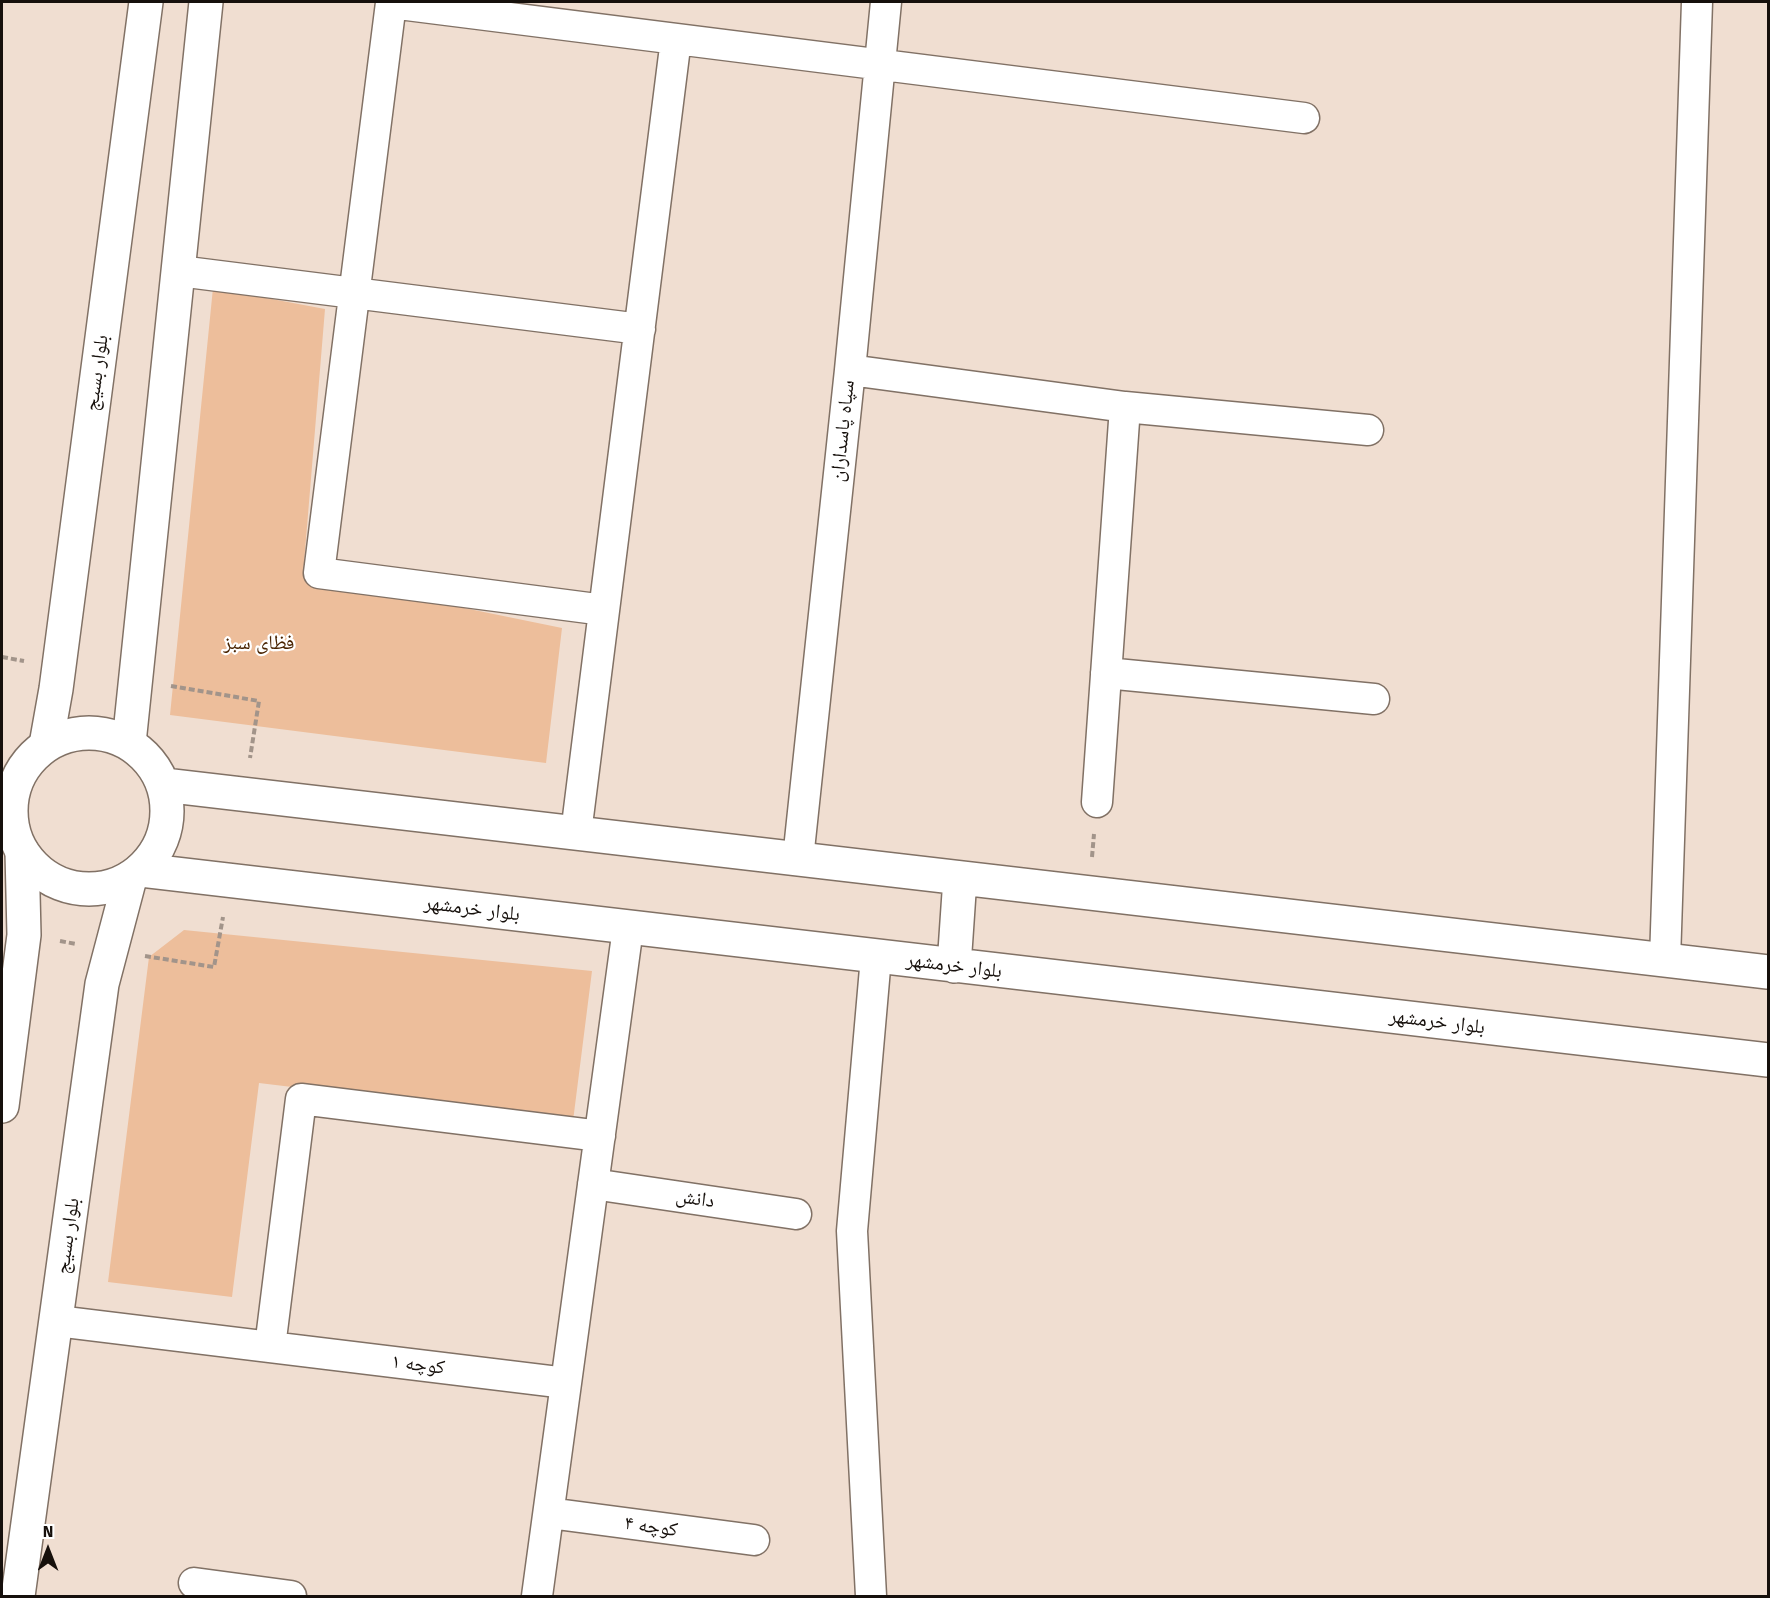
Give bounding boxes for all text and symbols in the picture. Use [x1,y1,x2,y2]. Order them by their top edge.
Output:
street label: بلوار بسیج [80,333,114,413]
street label: سپاه پاسداران [826,379,860,483]
park label: فظای سبز [224,631,294,655]
street label: بلوار خرمشهر [423,891,521,927]
street label: بلوار خرمشهر [905,948,1003,984]
street label: بلوار خرمشهر [1388,1004,1486,1040]
street label: دانش [674,1184,716,1214]
street label: بلوار بسیج [51,1196,85,1276]
street label: کوچه ۱ [390,1350,446,1380]
street label: کوچه ۴ [623,1511,679,1543]
north arrow [18,1520,78,1580]
text: N [43,1522,53,1541]

